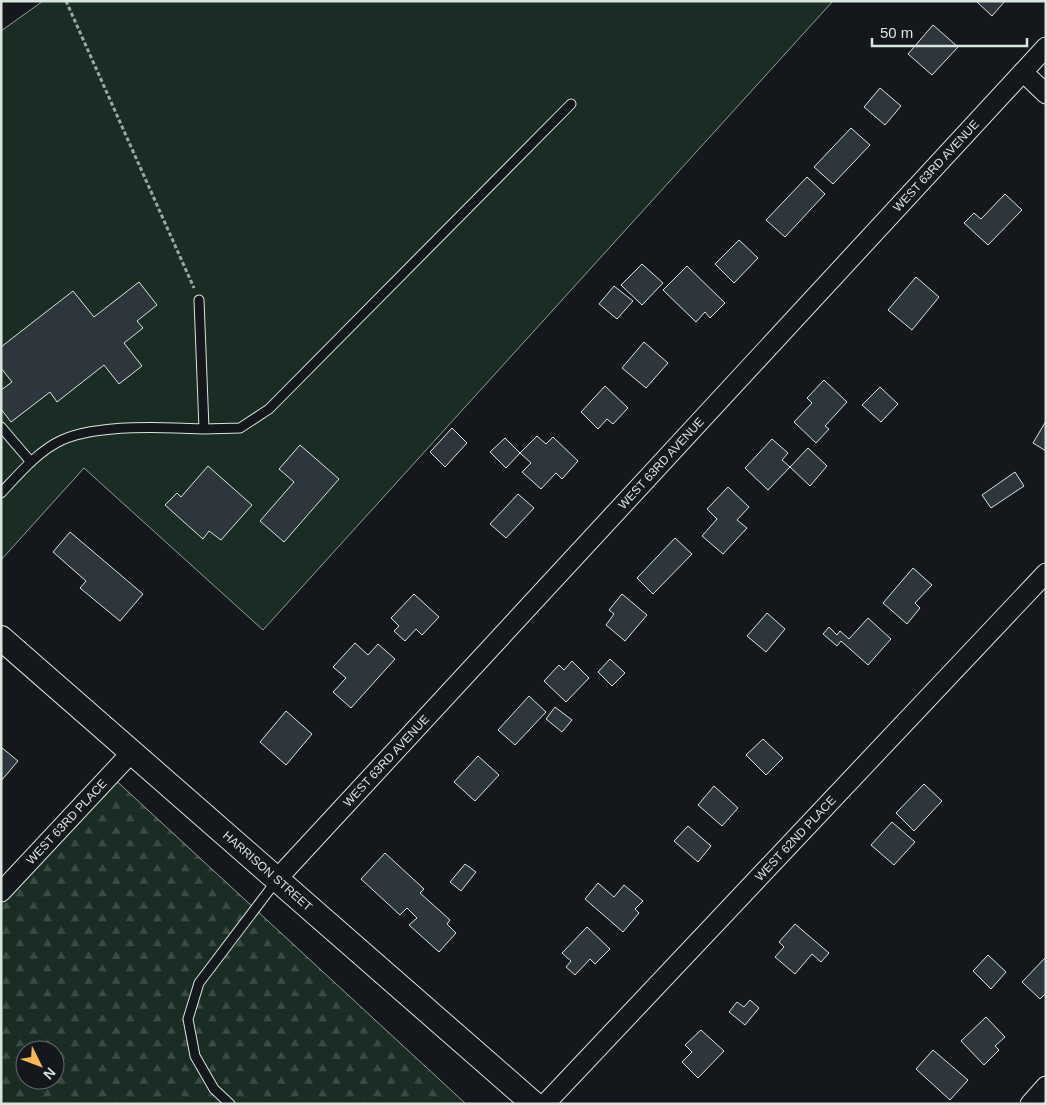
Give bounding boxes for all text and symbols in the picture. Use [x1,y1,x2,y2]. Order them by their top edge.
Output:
scale bar [872,15,1027,47]
text: 50 m [880,24,913,41]
street label: WEST 63RD AVENUE [890,117,982,215]
street label: WEST 63RD AVENUE [615,415,707,512]
street label: WEST 63RD AVENUE [341,712,432,809]
street label: WEST 63RD PLACE [23,776,110,867]
street label: WEST 62ND PLACE [752,793,839,884]
street label: HARRISON STREET [220,828,316,914]
north arrow [15,1040,65,1090]
text: N [40,1065,59,1083]

